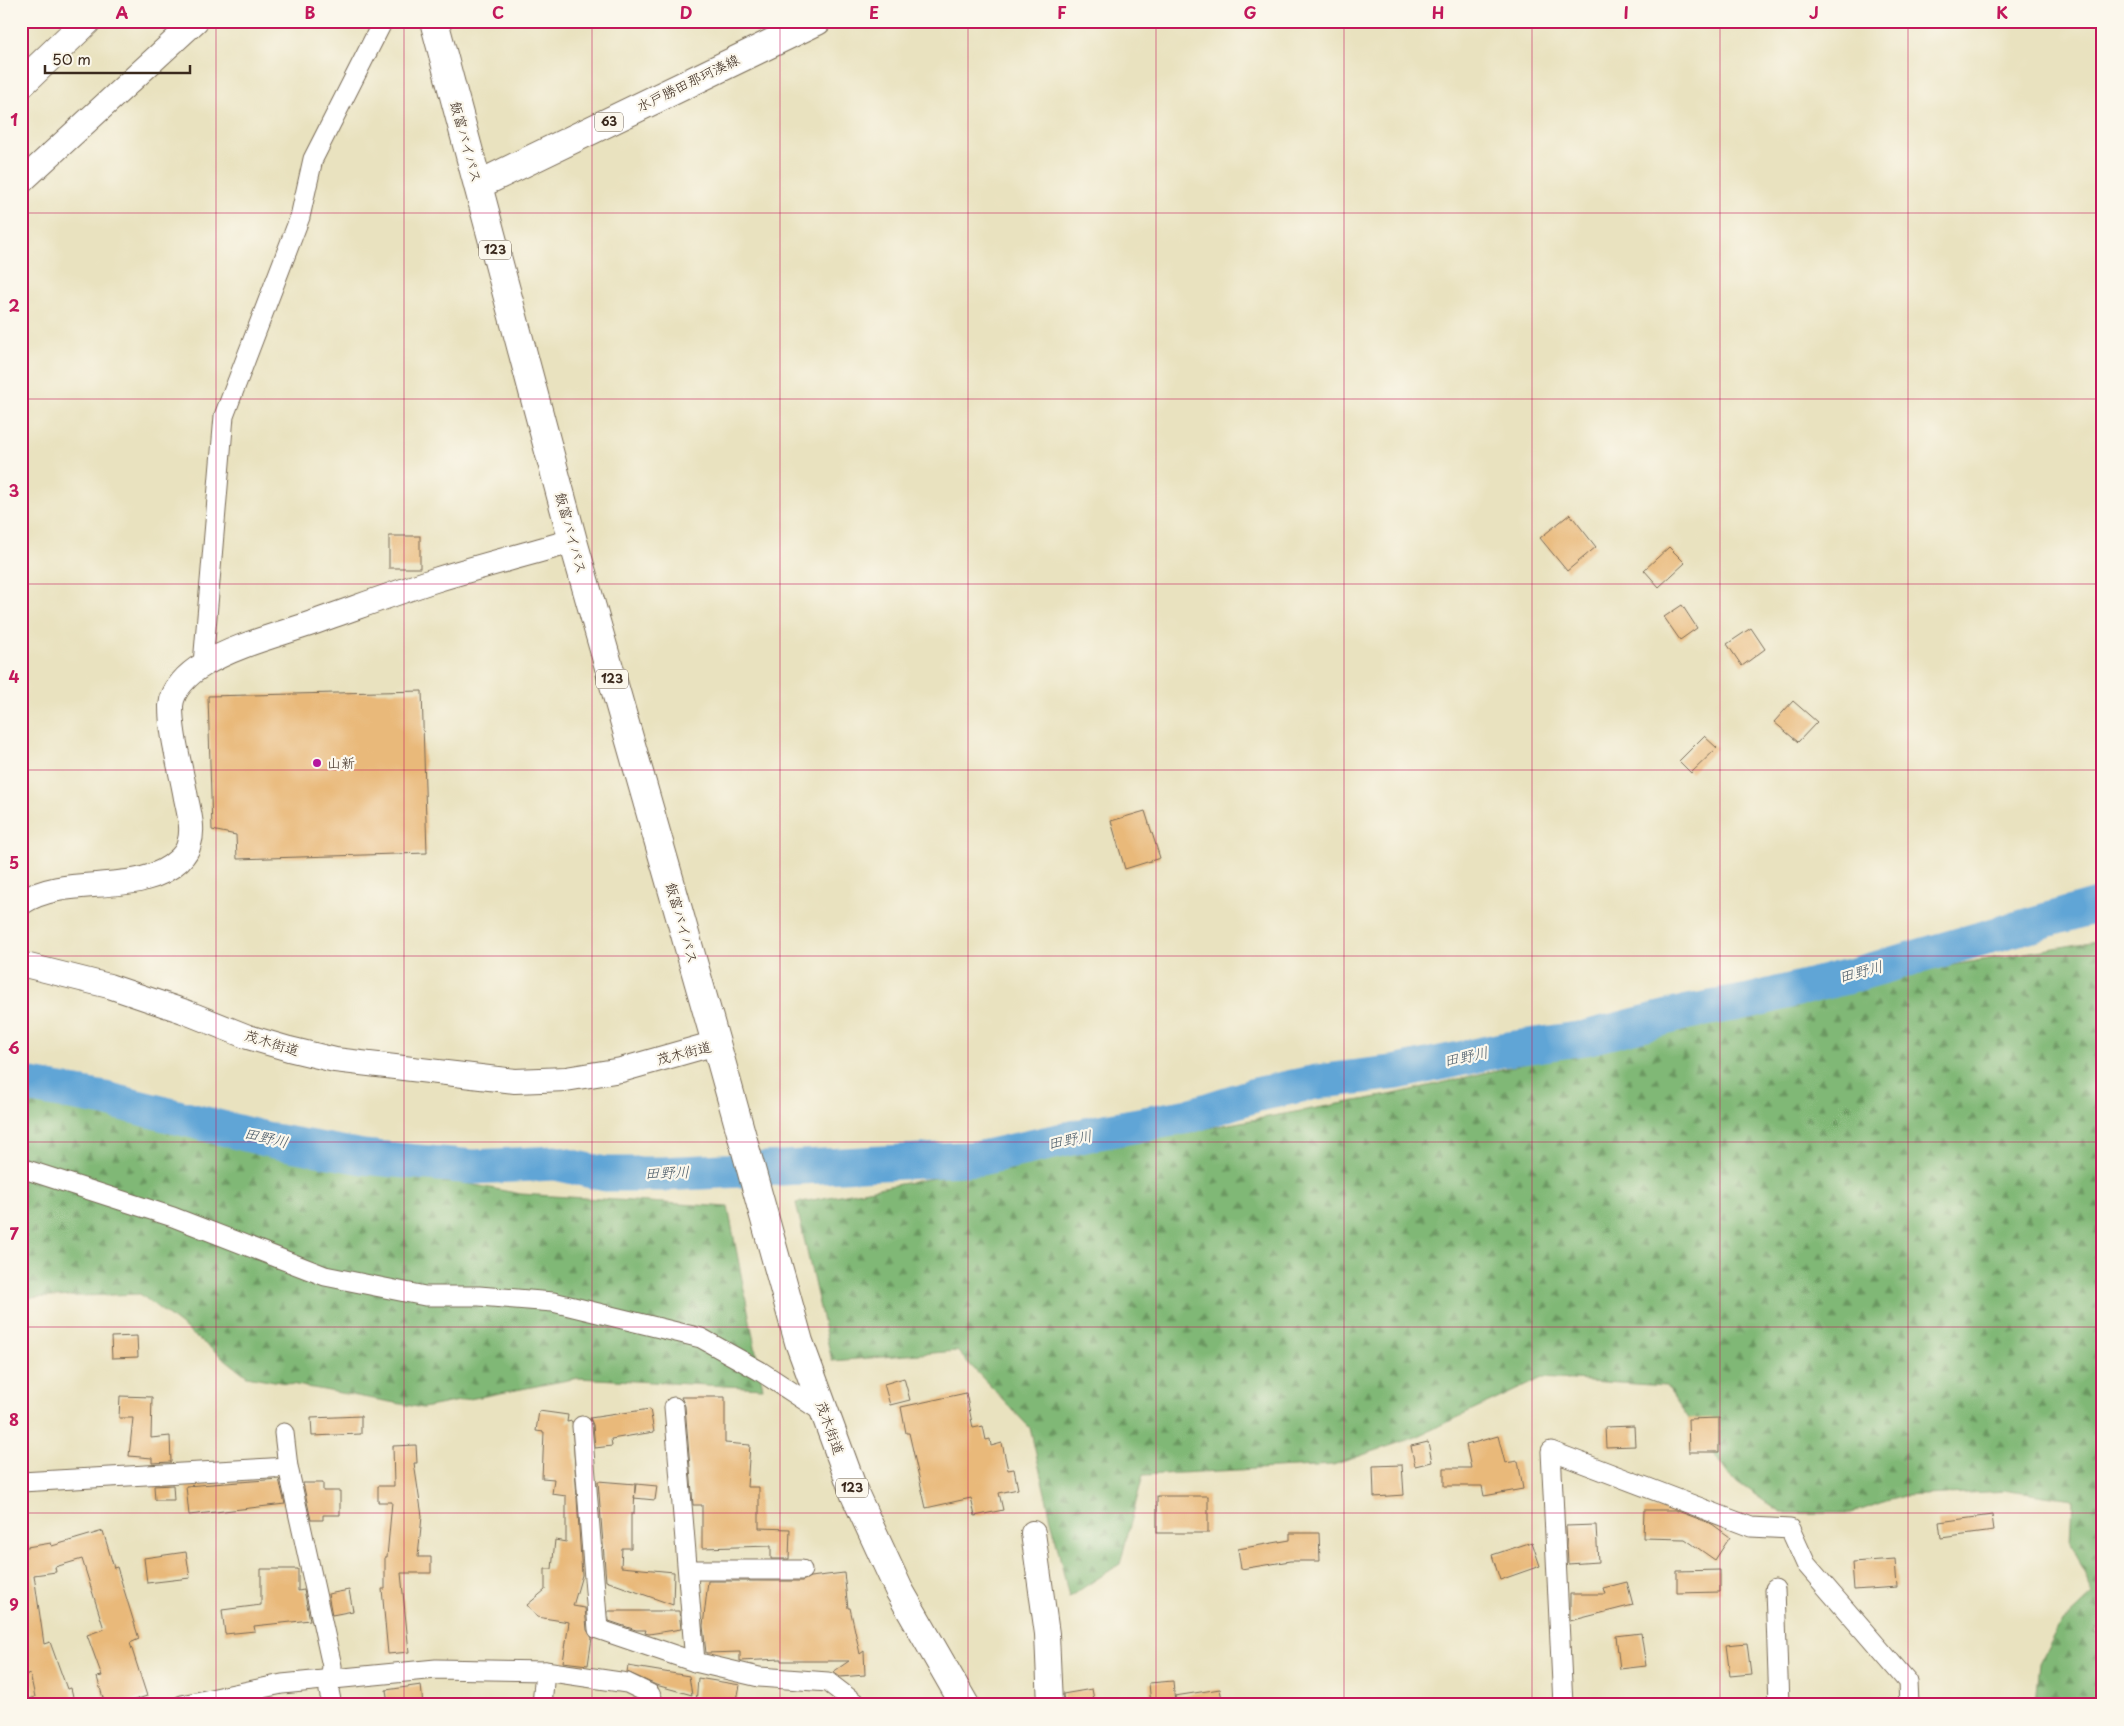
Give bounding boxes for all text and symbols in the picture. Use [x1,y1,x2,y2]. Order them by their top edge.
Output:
text: A [116,0,129,24]
text: B [305,0,316,24]
text: C [492,0,504,24]
text: D [680,0,692,24]
text: E [869,0,879,24]
text: F [1057,0,1067,24]
text: G [1243,0,1257,24]
text: H [1432,0,1444,24]
text: I [1623,0,1629,24]
text: J [1809,0,1819,24]
text: K [1996,0,2008,24]
scale bar [45,42,190,74]
text: 50 m [52,47,91,70]
street label: 水戸勝田那珂湊線 [633,49,743,117]
street label: 飯富バイパス [446,99,487,185]
text: 1 [10,107,18,131]
road number: 63 [595,112,623,132]
road number: 123 [479,240,511,260]
text: 2 [8,293,20,317]
text: 3 [9,478,19,502]
street label: 飯富バイパス [551,490,592,576]
text: 4 [9,664,20,688]
road number: 123 [596,670,628,689]
place label: 山新 [327,752,355,773]
marker: 山新 [311,757,323,769]
text: 5 [9,850,19,874]
street label: 飯富バイパス [661,880,704,966]
water label: 田野川 [1836,954,1885,987]
street label: 茂木街道 [242,1024,302,1061]
text: 6 [8,1035,20,1059]
street label: 茂木街道 [654,1036,714,1069]
water label: 田野川 [1441,1040,1490,1071]
water label: 田野川 [242,1120,291,1153]
water label: 田野川 [1045,1123,1094,1154]
water label: 田野川 [644,1159,690,1184]
text: 7 [9,1221,19,1245]
street label: 茂木街道 [811,1398,850,1458]
text: 8 [9,1407,19,1431]
road number: 123 [836,1479,868,1498]
text: 9 [9,1592,19,1616]

